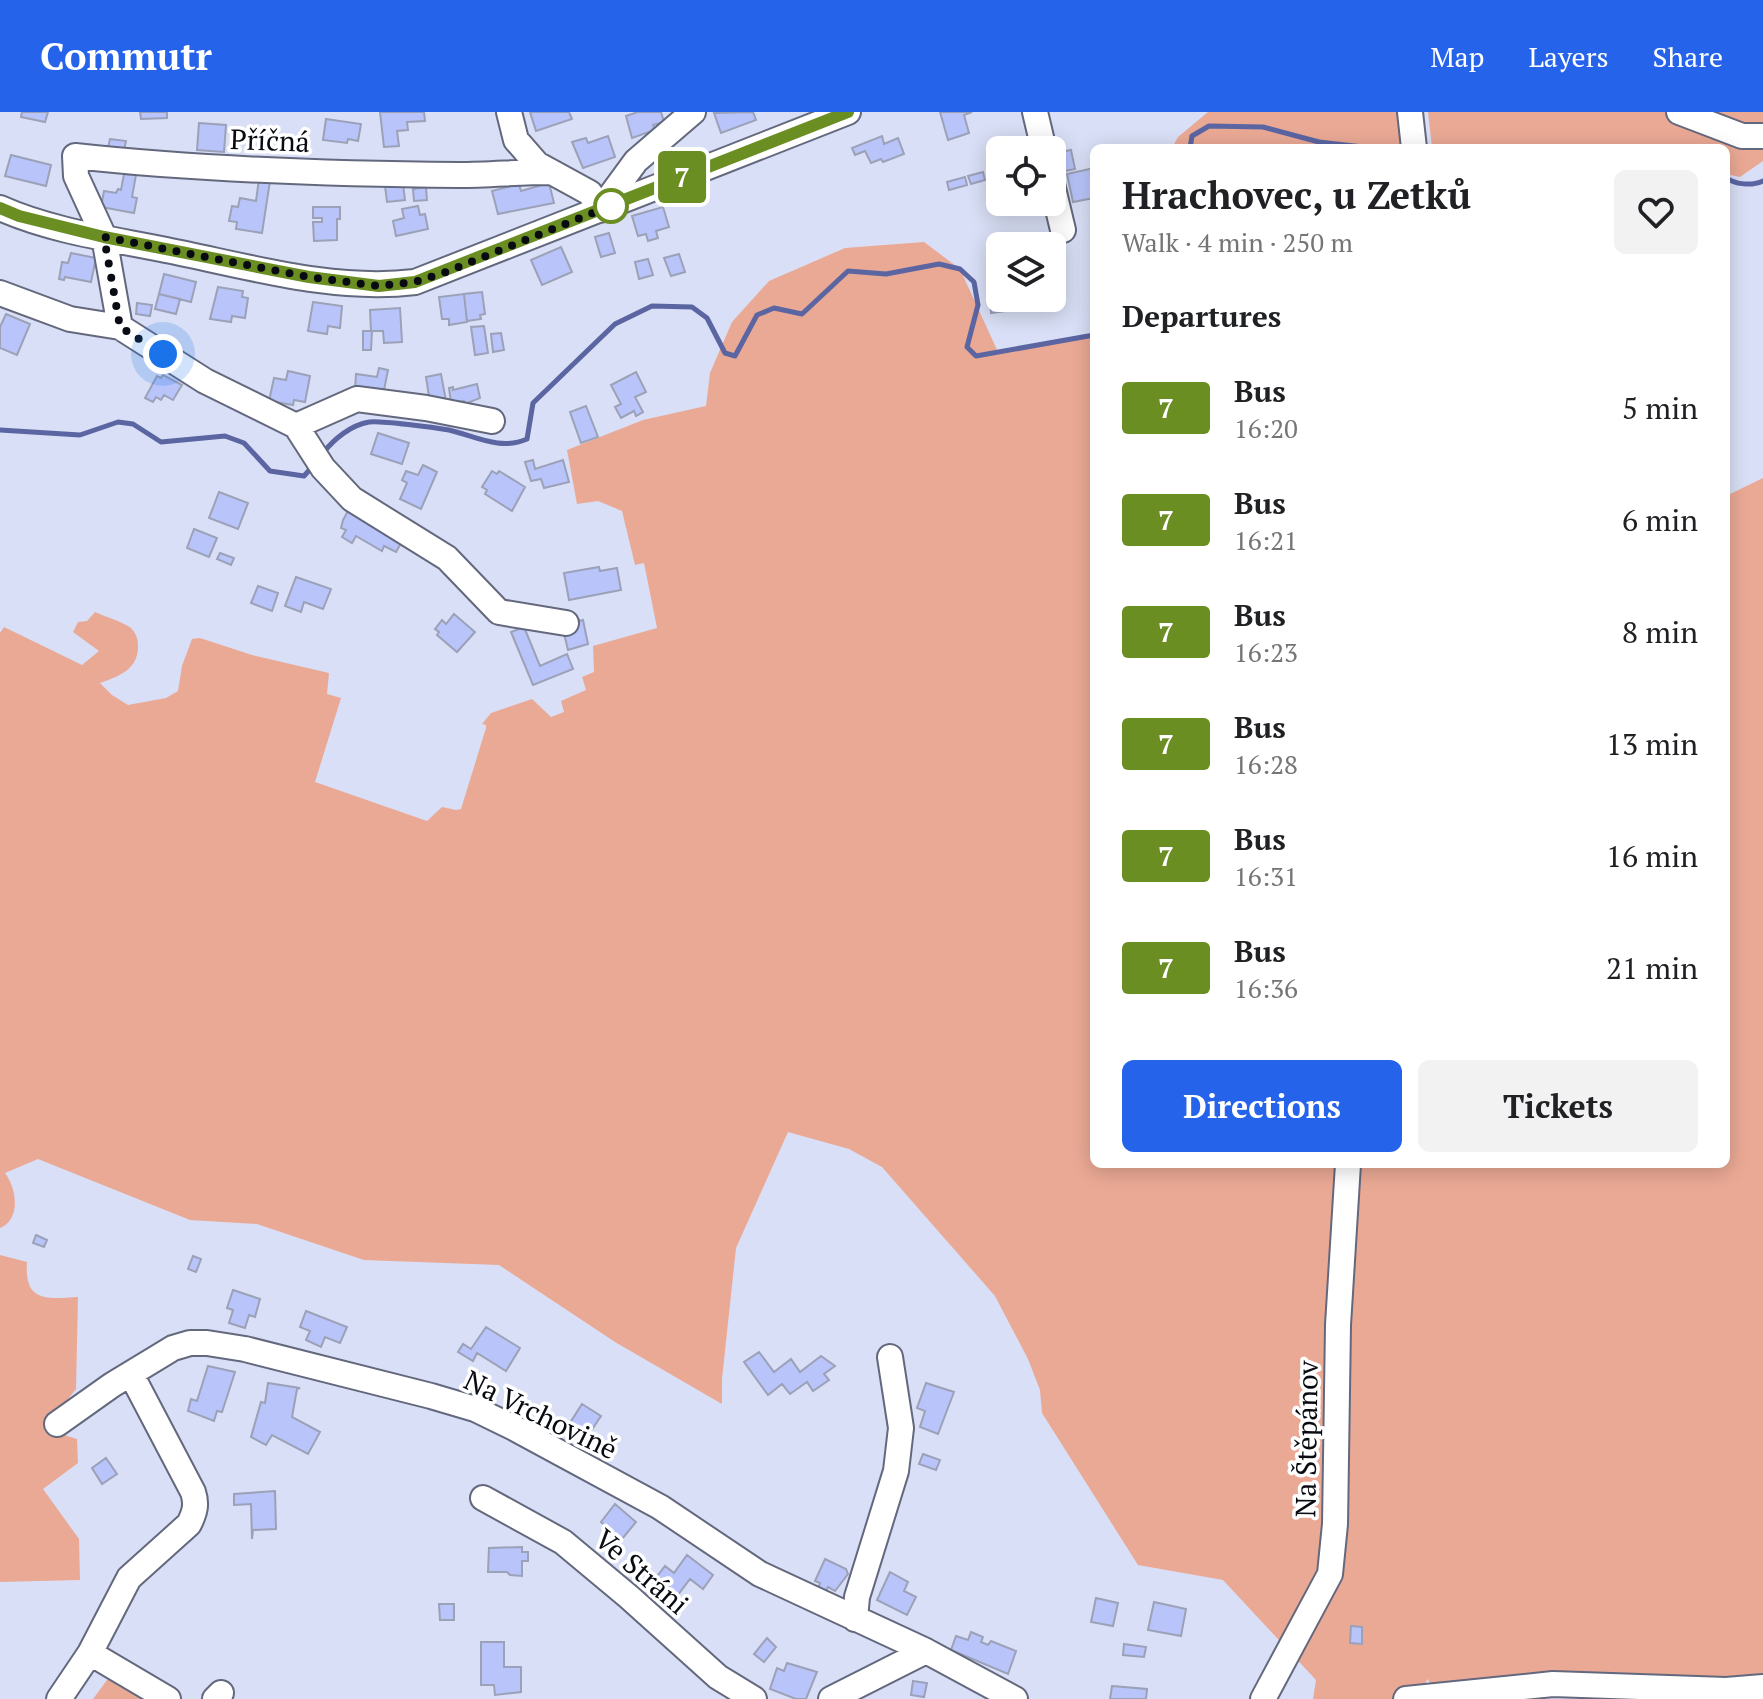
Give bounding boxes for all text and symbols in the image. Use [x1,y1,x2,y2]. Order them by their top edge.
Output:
text: Commutr [40,31,212,81]
text: Map [1430,38,1484,75]
text: Layers [1528,38,1609,75]
text: Share [1653,38,1723,75]
street label: Příčná [230,120,310,160]
map controls [986,136,1066,312]
button: locate [986,136,1066,216]
line badge: 7 [656,151,708,203]
text: 7 [674,158,690,195]
text: Hrachovec, u Zetků [1122,170,1471,220]
button: heart [1614,170,1698,254]
unlabelled marker [594,189,628,223]
text: Walk · 4 min · 250 m [1122,225,1353,259]
button: layers [986,232,1066,312]
text: Departures [1122,296,1281,336]
your location [143,334,183,374]
text: Bus [1234,371,1286,411]
text: 5 min [1622,388,1698,428]
text: 7 [1158,389,1174,426]
text: 16:20 [1234,411,1298,445]
text: Bus [1234,483,1286,523]
text: 6 min [1622,500,1698,540]
text: 7 [1158,501,1174,538]
text: 16:21 [1234,523,1298,557]
text: Bus [1234,595,1286,635]
text: 8 min [1622,612,1698,652]
text: 7 [1158,613,1174,650]
text: 16:23 [1234,635,1298,669]
text: Bus [1234,707,1286,747]
text: 13 min [1606,724,1698,764]
text: 7 [1158,725,1174,762]
text: 16:28 [1234,747,1298,781]
text: Bus [1234,819,1286,859]
text: 16 min [1606,836,1698,876]
text: 7 [1158,837,1174,874]
text: 16:31 [1234,859,1298,893]
text: Bus [1234,931,1286,971]
text: 21 min [1606,948,1698,988]
text: 7 [1158,949,1174,986]
text: 16:36 [1234,971,1298,1005]
button: Directions [1122,1060,1402,1152]
button: Tickets [1418,1060,1698,1152]
street label: Na Štěpánov [1286,1360,1326,1518]
street label: Na Vrchovině [458,1361,624,1467]
street label: Ve Stráni [587,1520,697,1622]

